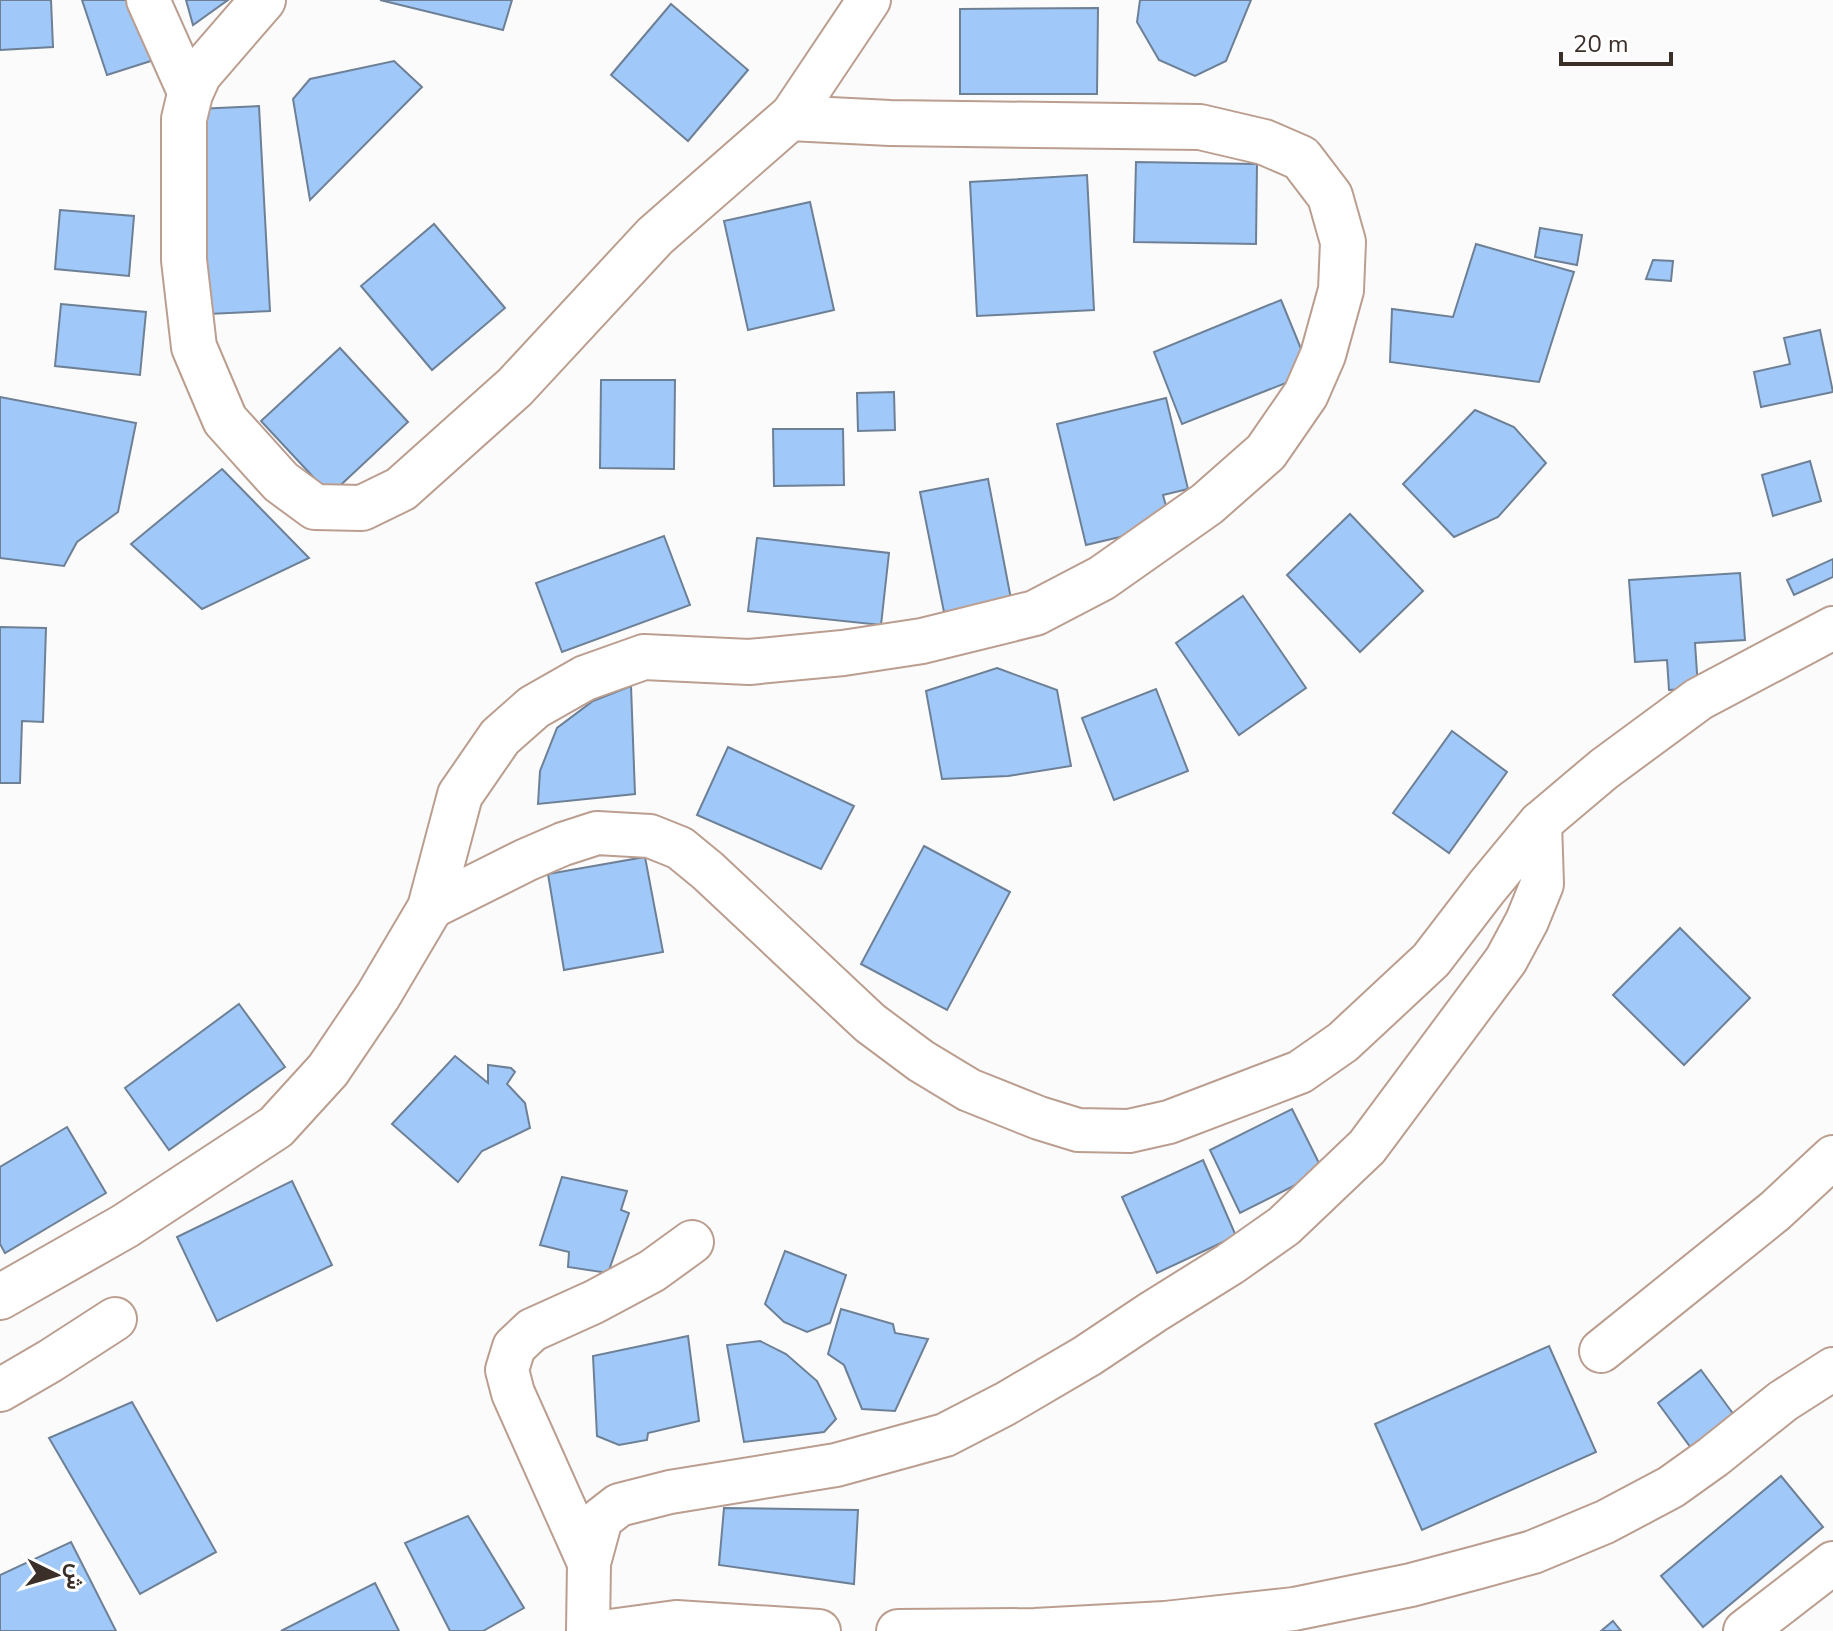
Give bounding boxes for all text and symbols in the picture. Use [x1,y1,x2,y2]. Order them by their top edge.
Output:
scale bar [1561,16,1671,66]
text: 20 m [1573,28,1629,60]
north arrow [16,1535,96,1615]
text: ش [59,1562,91,1591]

